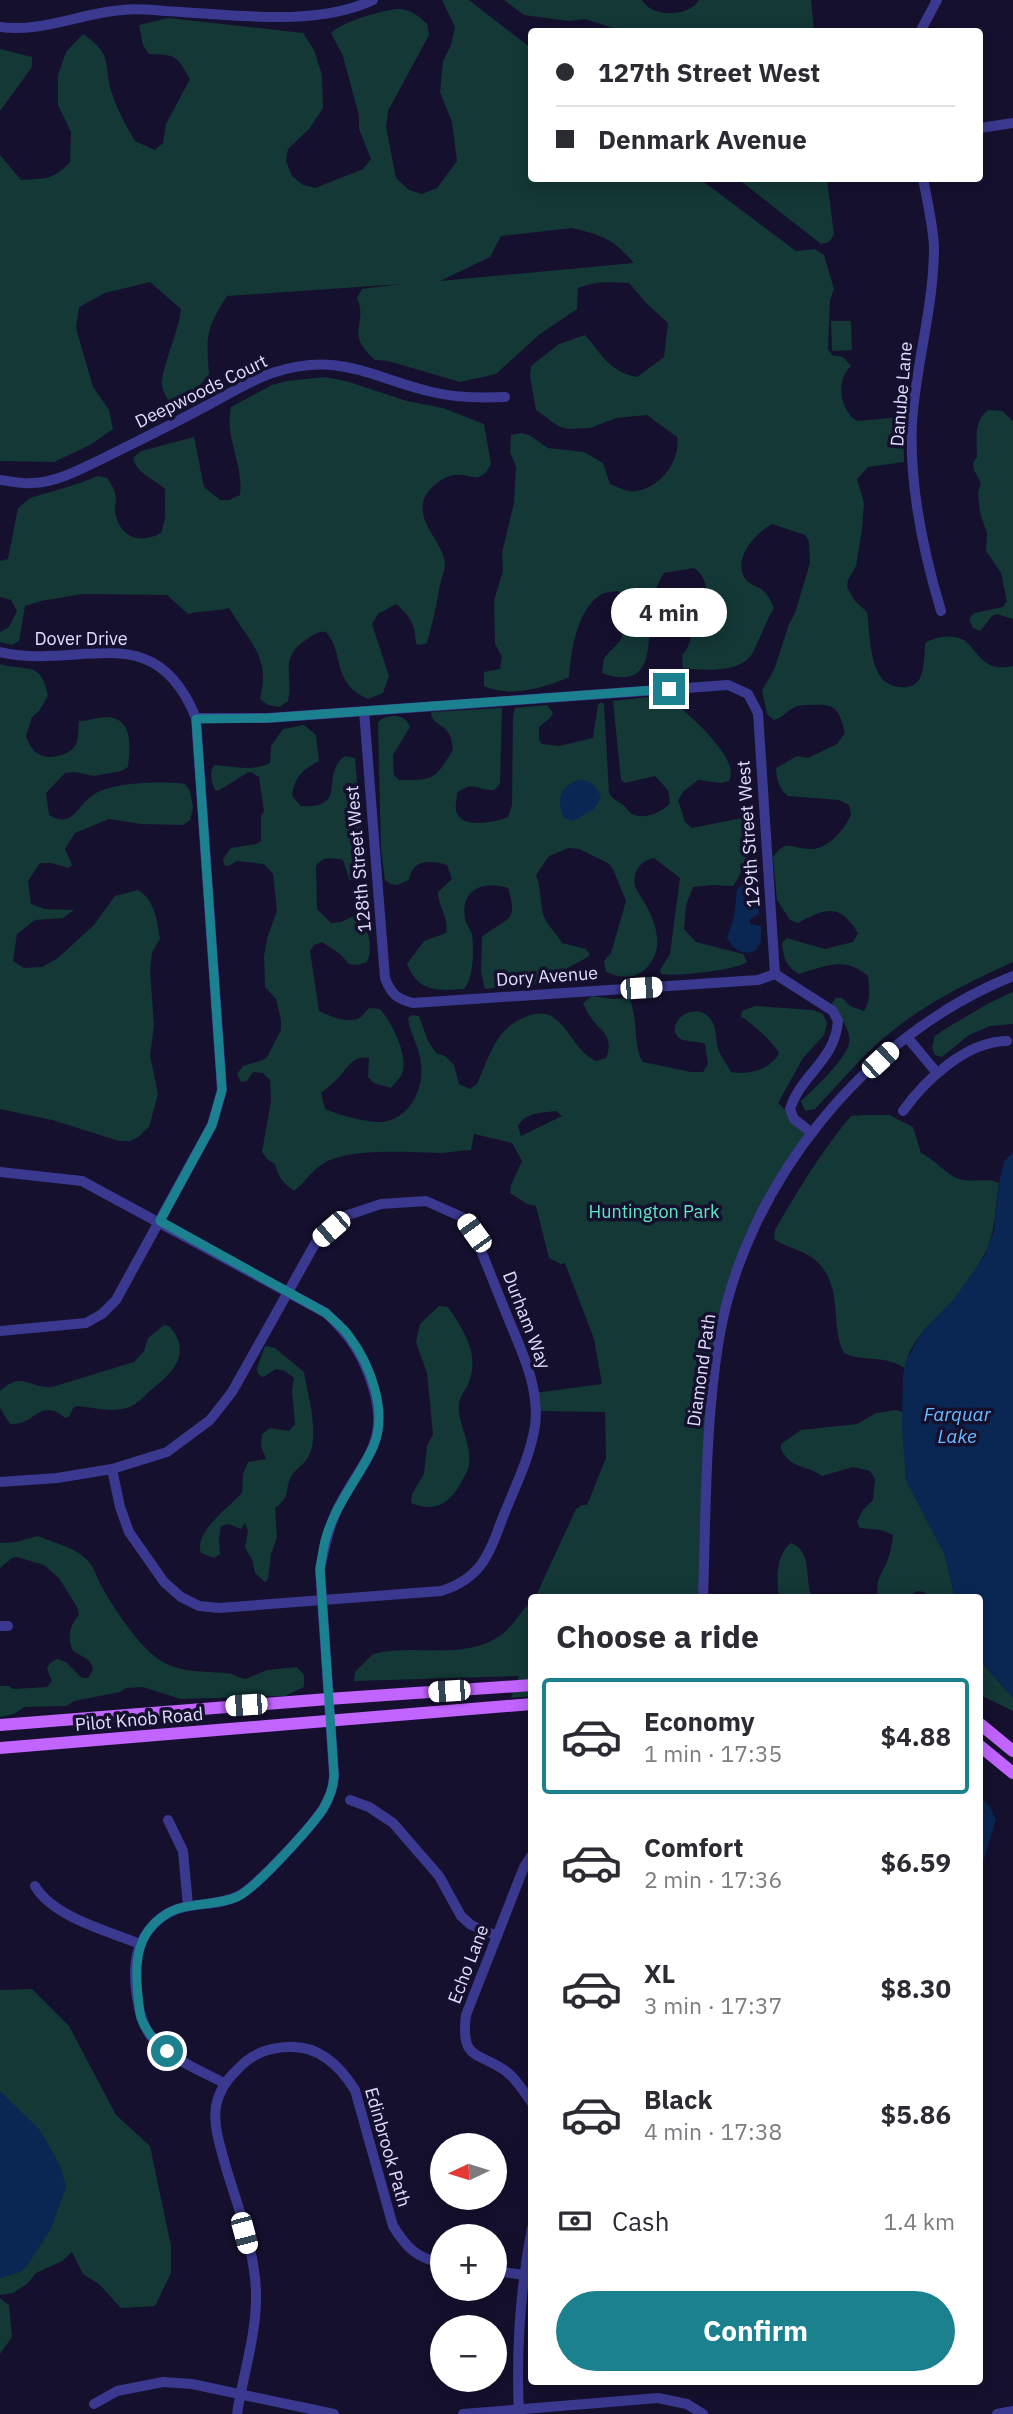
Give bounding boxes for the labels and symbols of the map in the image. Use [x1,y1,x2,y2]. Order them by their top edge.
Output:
street label: Danube Lane [885,340,917,448]
street label: Deepwoods Court [131,349,271,433]
callout: 4 min [611,588,727,636]
street label: Dover Drive [34,627,128,650]
route end [653,673,685,705]
street label: 129th Street West [731,760,765,908]
street label: 128th Street West [340,785,376,933]
street label: Dory Avenue [495,961,599,991]
car [620,976,663,1000]
car [858,1038,903,1082]
park label: Huntington Park [589,1200,720,1223]
car [309,1207,354,1251]
car [454,1210,495,1256]
street label: Durham Way [498,1268,556,1372]
street label: Diamond Path [682,1312,720,1428]
water label: Farquar Lake [923,1402,992,1448]
car [428,1679,471,1703]
car [225,1693,268,1717]
street label: Pilot Knob Road [74,1702,204,1736]
street label: Echo Lane [442,1921,494,2007]
route start [151,2035,183,2067]
street label: Edinbrook Path [360,2085,416,2209]
north arrow [430,2133,508,2210]
car [229,2210,260,2256]

